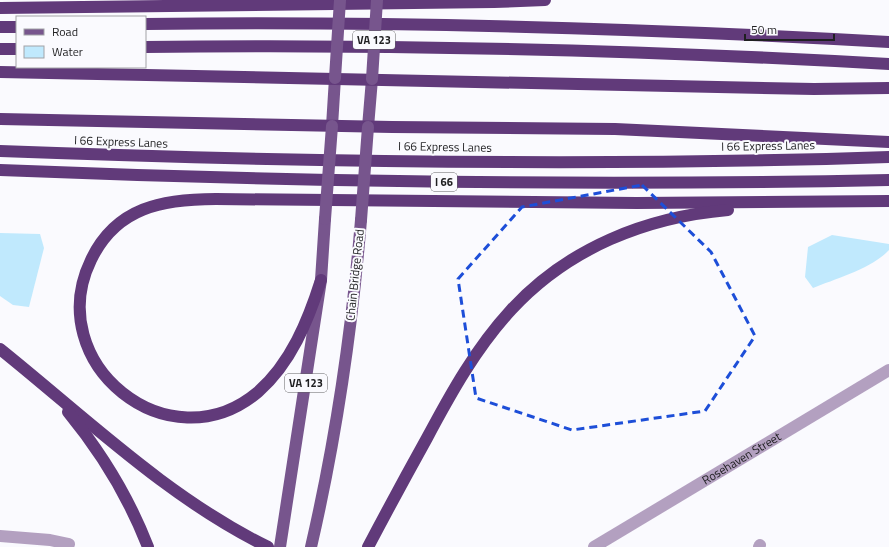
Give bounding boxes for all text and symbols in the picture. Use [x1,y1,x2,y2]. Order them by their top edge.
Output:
legend [16,16,146,68]
scale bar [745,16,834,42]
text: 50 m [751,20,777,39]
text: Road [52,22,78,41]
road number: VA 123 [353,31,395,49]
text: Water [52,42,83,61]
street label: I 66 Express Lanes [74,130,169,153]
street label: I 66 Express Lanes [721,135,815,156]
street label: I 66 Express Lanes [398,136,492,157]
road number: I 66 [431,173,457,191]
street label: Chain Bridge Road [340,228,369,322]
road number: VA 123 [285,374,327,392]
street label: Rosehaven Street [698,427,785,489]

